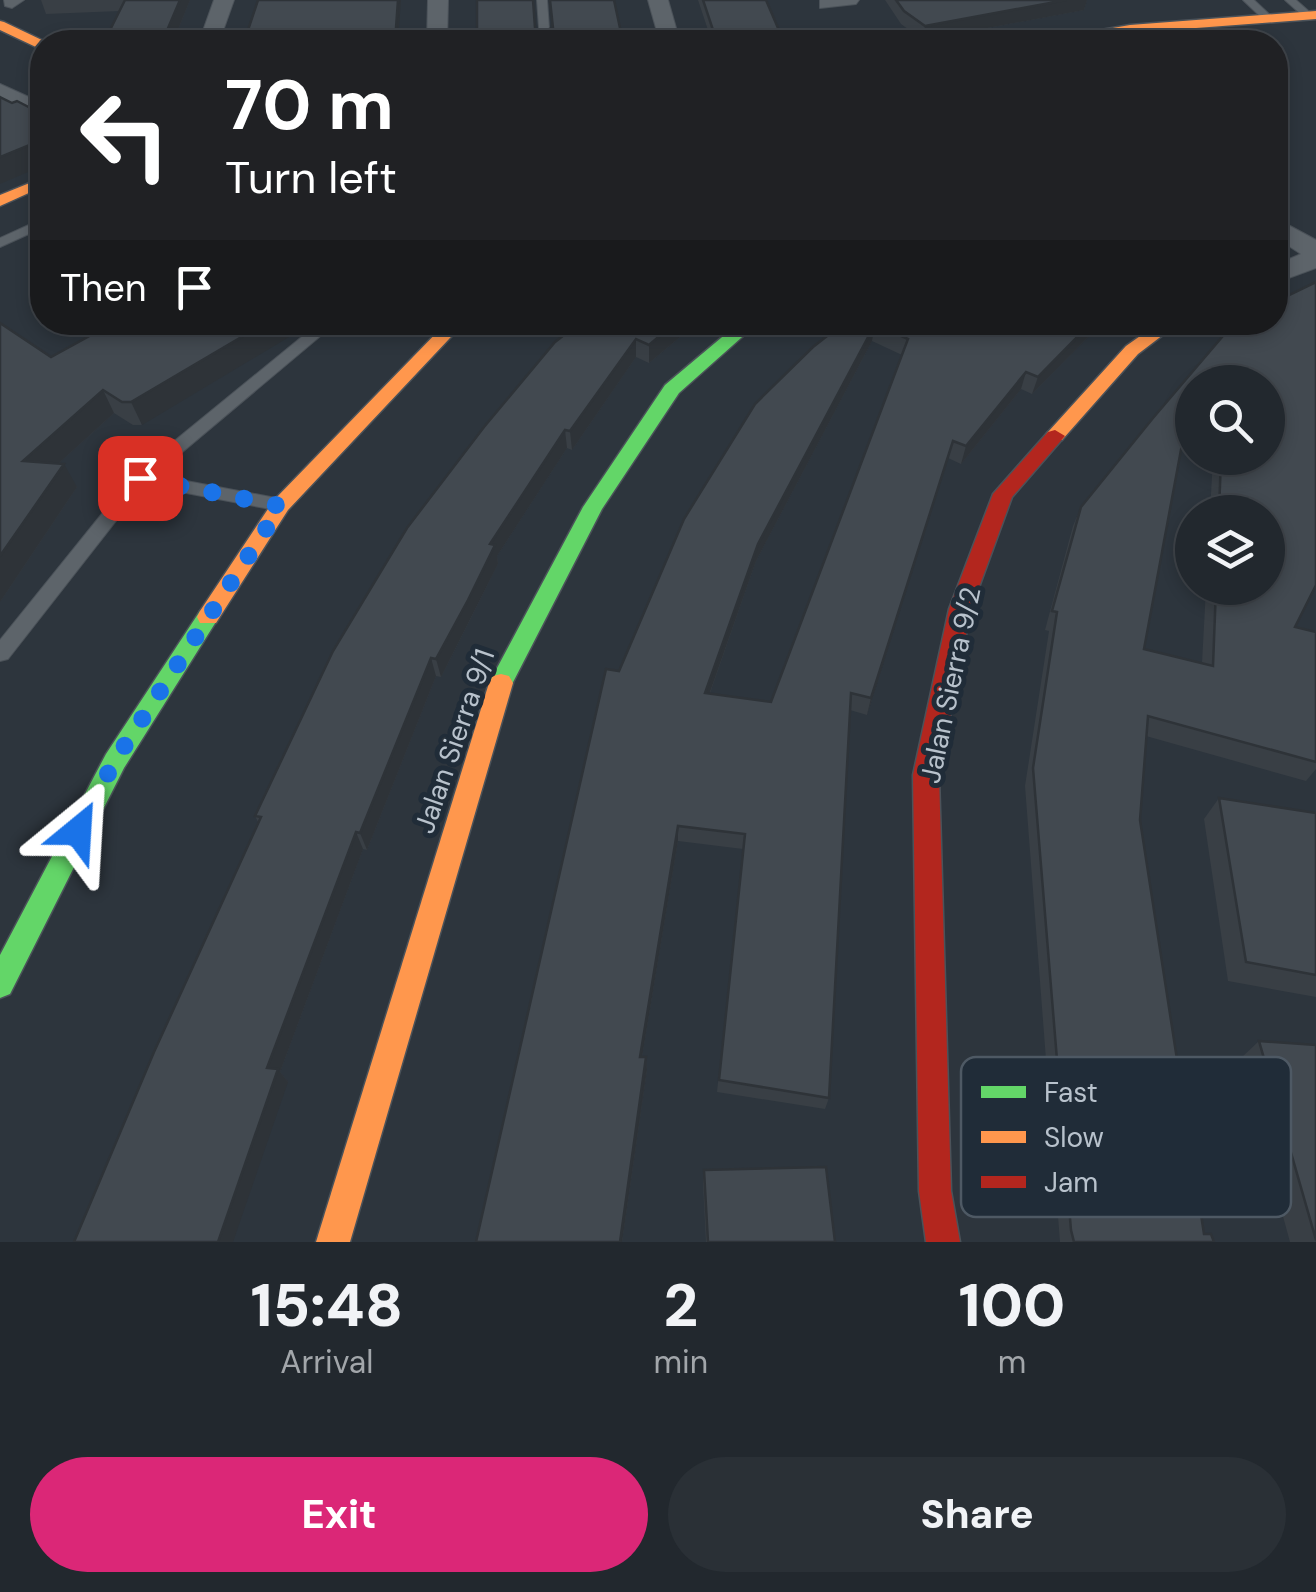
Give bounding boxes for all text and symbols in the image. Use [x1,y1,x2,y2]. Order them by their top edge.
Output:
text: 70 m [225,60,394,151]
icon: left [60,70,190,200]
text: Turn left [225,148,397,207]
icon: arrive [167,260,222,315]
text: Then [60,263,147,313]
map controls [1175,365,1285,605]
button: search [1175,365,1285,475]
pin [98,436,183,521]
icon: arrive [113,451,168,506]
button: layers [1175,495,1285,605]
street label: Jalan Sierra 9/2 [912,584,989,787]
street label: Jalan Sierra 9/1 [406,644,503,838]
position arrow [26,779,130,883]
legend [961,1057,1291,1217]
text: Fast [1044,1074,1098,1111]
text: Slow [1044,1119,1104,1156]
text: Jam [1044,1164,1098,1201]
text: 15:48 [251,1266,403,1345]
text: 2 [663,1266,698,1345]
text: 100 [959,1266,1065,1345]
text: Arrival [280,1341,373,1383]
text: min [654,1341,708,1383]
text: m [998,1341,1026,1383]
button: Exit [30,1457,648,1572]
button: Share [668,1457,1286,1572]

